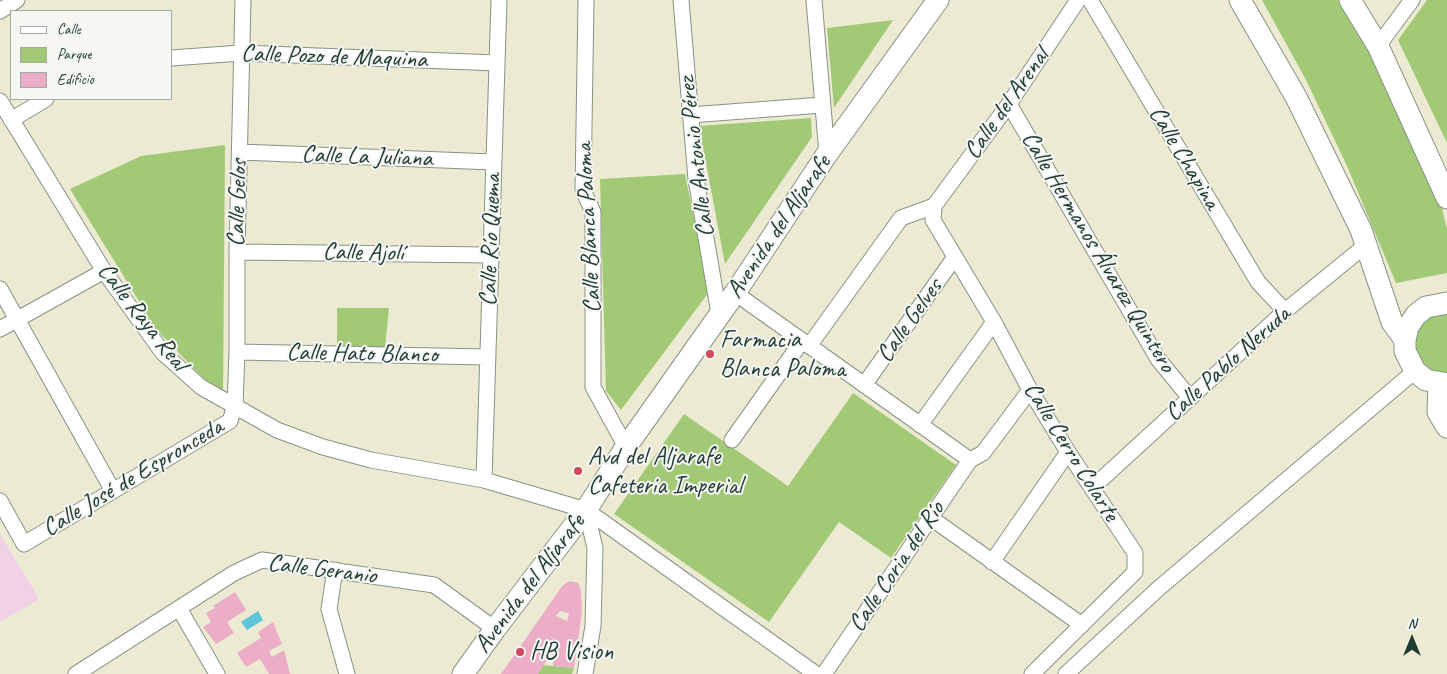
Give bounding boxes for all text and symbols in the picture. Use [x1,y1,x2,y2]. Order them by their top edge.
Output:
legend [10,10,172,100]
text: Calle [57,20,81,39]
street label: Calle Pozo de Maquina [240,39,428,75]
street label: Calle del Arenal [958,43,1056,165]
text: Parque [57,45,91,64]
text: Edificio [57,70,94,89]
street label: Calle Antonio Pérez [672,75,722,239]
street label: Calle Chapina [1141,101,1227,215]
street label: Calle Hermanos Álvarez Quintero [1014,126,1182,378]
street label: Calle La Juliana [301,140,433,174]
street label: Calle Blanca Paloma [570,142,608,314]
street label: Avenida del Aljarafe [720,150,838,304]
street label: Calle Gelos [221,159,255,247]
street label: Calle Río Quema [474,173,508,307]
street label: Calle Ajolí [322,237,404,269]
street label: Calle Raya Real [90,257,194,377]
street label: Calle Gelves [870,273,950,369]
street label: Calle Pablo Neruda [1159,300,1297,428]
place label: Farmacia Blanca Paloma [720,325,845,384]
street label: Calle Hato Blanco [286,338,438,370]
marker: Farmacia Blanca Paloma [704,348,716,360]
street label: Calle Cerro Colarte [1016,377,1126,527]
street label: Calle José de Espronceda [37,412,229,544]
place label: Avd del Aljarafe Cafeteria Imperial [588,442,742,501]
marker: Avd del Aljarafe Cafeteria Imperial [572,465,584,477]
street label: Calle Coria del Río [842,496,952,638]
street label: Avenida del Aljarafe [468,509,592,659]
street label: Calle Geranio [266,548,378,592]
north arrow [1387,614,1437,664]
text: N [1408,615,1416,632]
place label: HB Vision [530,637,613,667]
marker: HB Vision [514,646,526,658]

